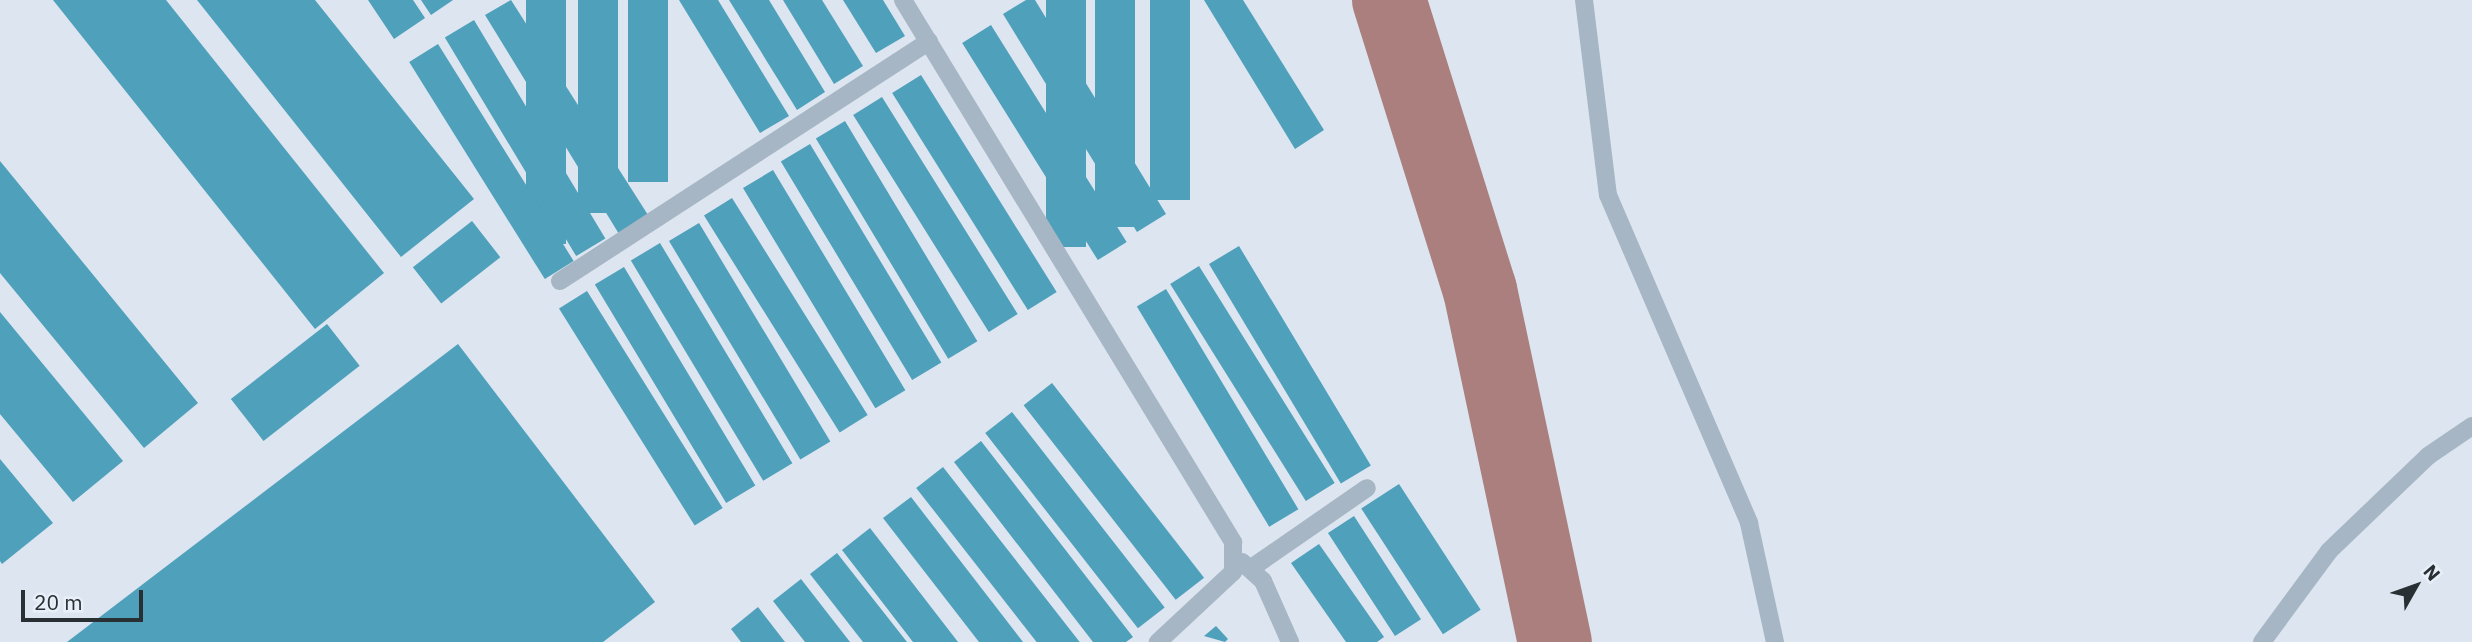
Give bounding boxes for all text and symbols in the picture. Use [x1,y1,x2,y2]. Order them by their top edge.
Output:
north arrow [2381,551,2451,621]
text: N [2418,560,2446,585]
scale bar [24,576,147,620]
text: 20 m [34,588,83,616]

